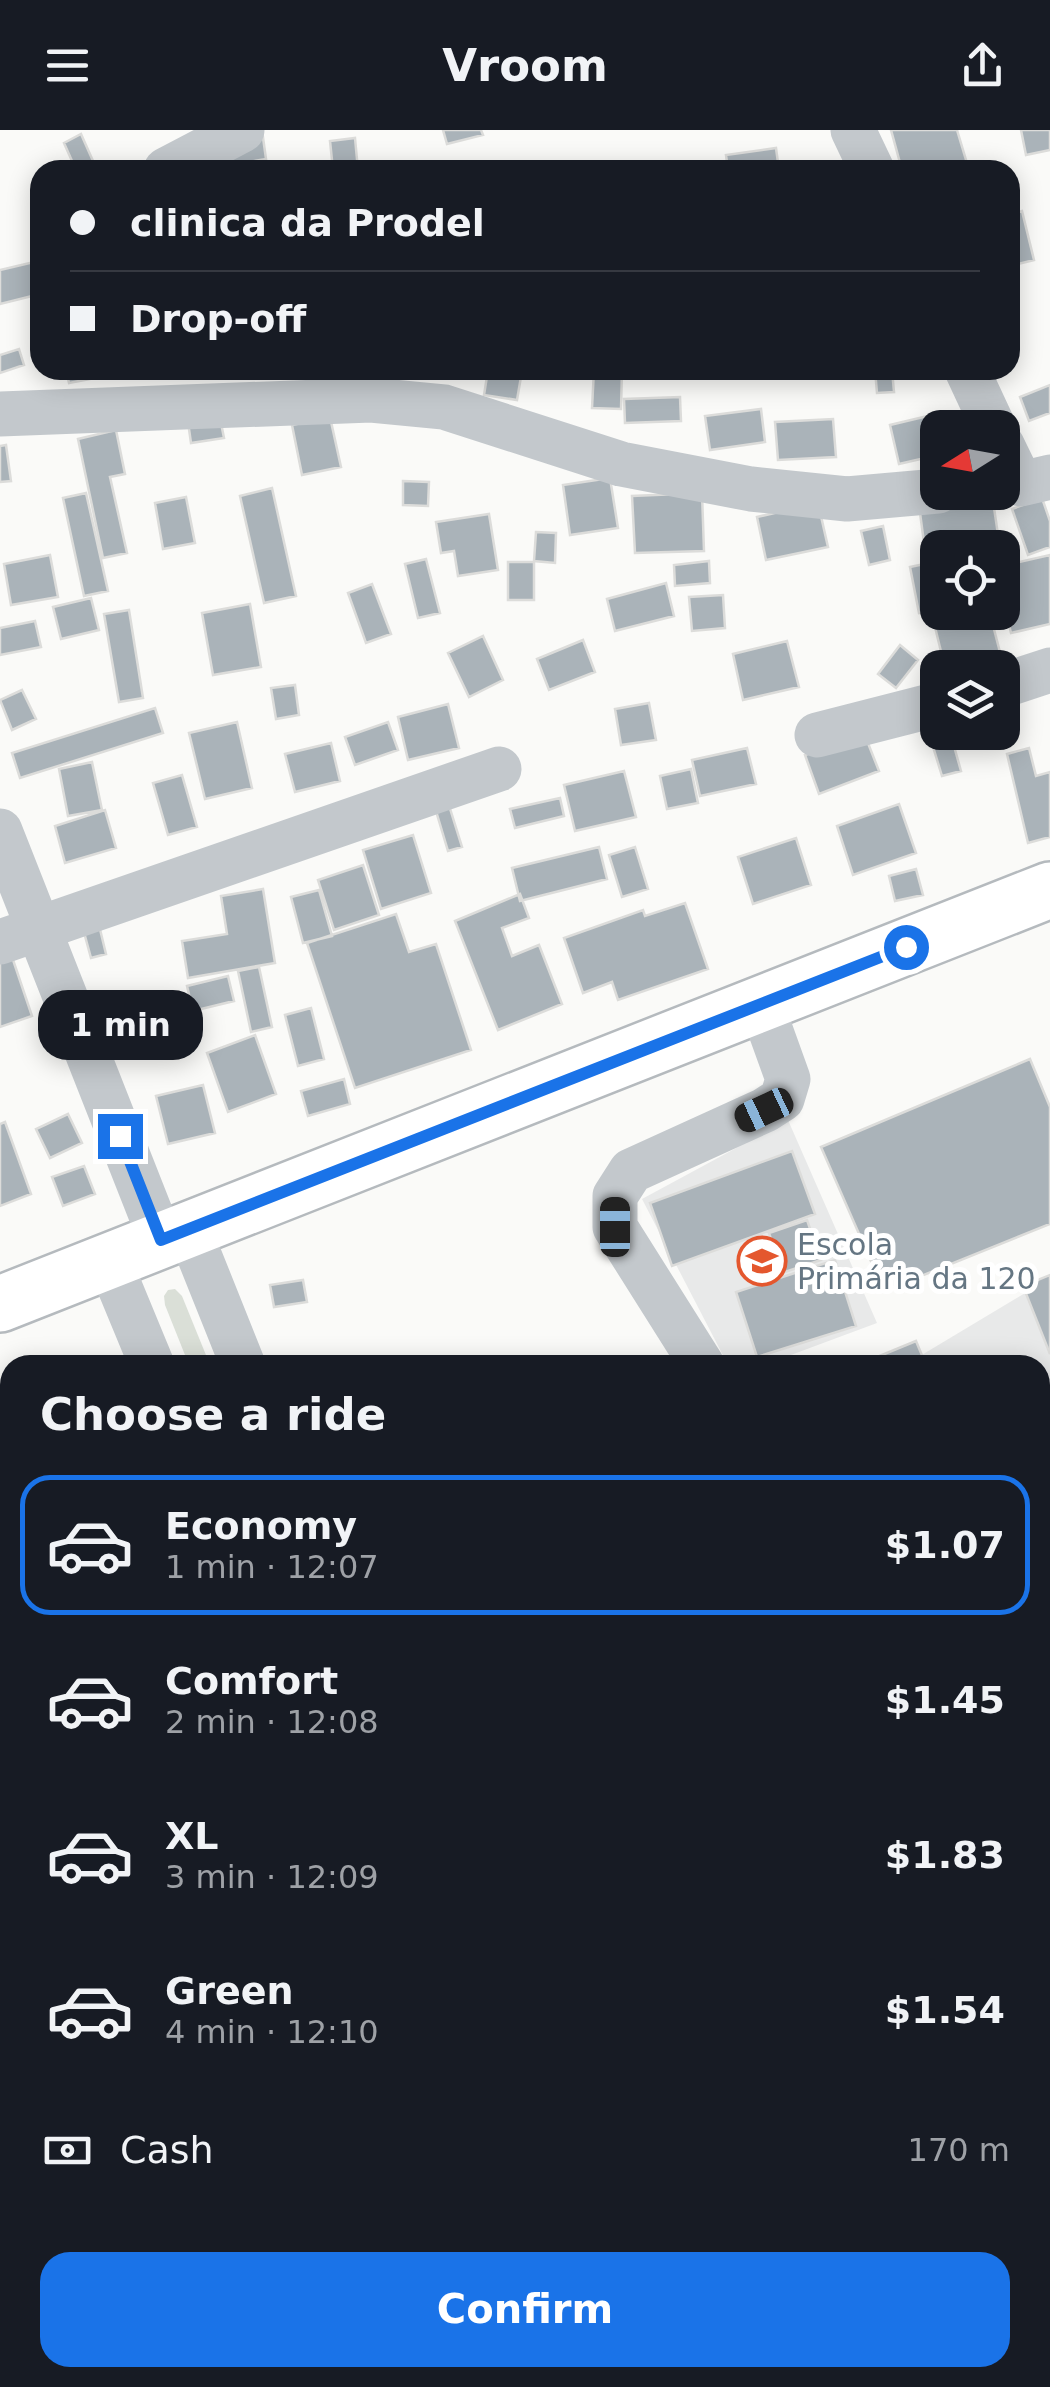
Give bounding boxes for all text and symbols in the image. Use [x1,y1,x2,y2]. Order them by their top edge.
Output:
icon: menu [40,38,95,93]
icon: share [955,38,1010,93]
text: Vroom [442,39,608,92]
text: clinica da Prodel [130,201,485,245]
text: Drop-off [130,297,306,341]
north arrow [920,410,1020,510]
map controls [920,410,1020,750]
button: locate [920,530,1020,630]
button: layers [920,650,1020,750]
route start [884,925,929,970]
callout: 1 min [38,991,202,1061]
text: 1 min [70,1006,171,1044]
car [730,1084,798,1136]
route end [98,1114,143,1159]
car [600,1197,630,1257]
place label: Escola Primária da 120 [797,1227,1036,1296]
school or university icon: Escola Primária da 120 [736,1235,788,1287]
text: Choose a ride [40,1388,386,1441]
icon: car [45,1500,135,1590]
text: Economy [165,1504,357,1548]
text: $1.07 [885,1523,1005,1567]
text: 1 min · 12:07 [165,1548,379,1586]
icon: car [45,1655,135,1745]
text: Comfort [165,1659,338,1703]
text: $1.45 [885,1678,1005,1722]
text: 2 min · 12:08 [165,1703,379,1741]
icon: car [45,1810,135,1900]
text: XL [165,1814,219,1858]
text: $1.83 [885,1833,1005,1877]
text: 3 min · 12:09 [165,1858,379,1896]
icon: car [45,1965,135,2055]
text: Green [165,1969,294,2013]
text: $1.54 [885,1988,1005,2032]
text: 4 min · 12:10 [165,2013,379,2051]
icon: cash [40,2123,95,2178]
text: Cash [120,2128,214,2172]
text: 170 m [908,2131,1010,2169]
button: Confirm [40,2252,1010,2367]

